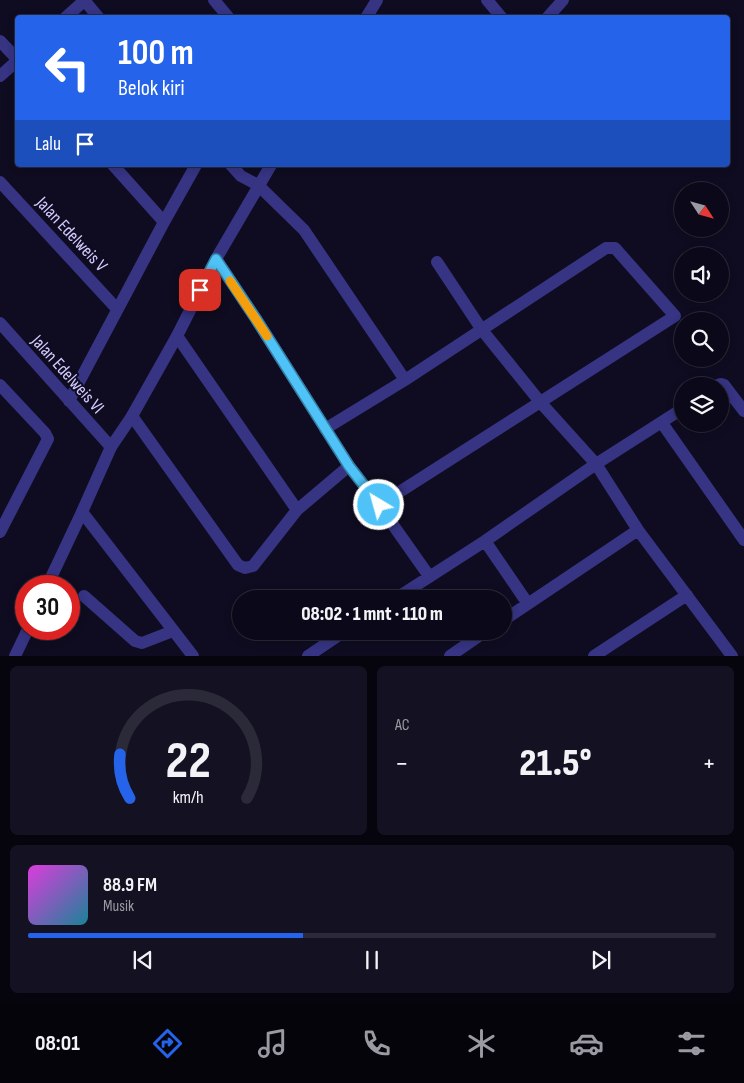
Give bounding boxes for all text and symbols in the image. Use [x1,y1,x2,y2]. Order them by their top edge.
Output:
text: 100 m [118,32,194,75]
icon: left [35,35,100,100]
text: Belok kiri [118,75,185,102]
icon: arrive [71,130,99,158]
text: Lalu [35,133,61,156]
north arrow [674,182,729,238]
map controls [674,182,729,432]
street label: Jalan Edelweis V [31,192,112,276]
button: sound [674,247,729,302]
pin [179,269,221,311]
icon: arrive [186,276,214,304]
button: search [674,312,729,367]
street label: Jalan Edelweis VI [26,330,108,418]
button: layers [674,377,729,432]
position arrow [352,478,404,530]
speed limit sign: 30 [15,575,80,640]
text: 08:02 · 1 mnt · 110 m [301,603,443,626]
text: AC [395,716,409,735]
text: 22 [166,730,211,793]
text: 21.5° [519,741,592,786]
text: − [395,747,409,780]
text: + [702,747,716,780]
text: km/h [173,787,204,808]
text: 88.9 FM [103,874,157,897]
text: Musik [103,897,134,916]
icon: previous [129,946,157,974]
icon: pause [358,946,386,974]
icon: next [587,946,615,974]
icon: directions [150,1026,185,1061]
icon: music [255,1026,290,1061]
icon: phone [359,1026,394,1061]
icon: climate [464,1026,499,1061]
icon: car [569,1026,604,1061]
icon: filters [674,1026,709,1061]
text: 08:01 [35,1030,80,1057]

